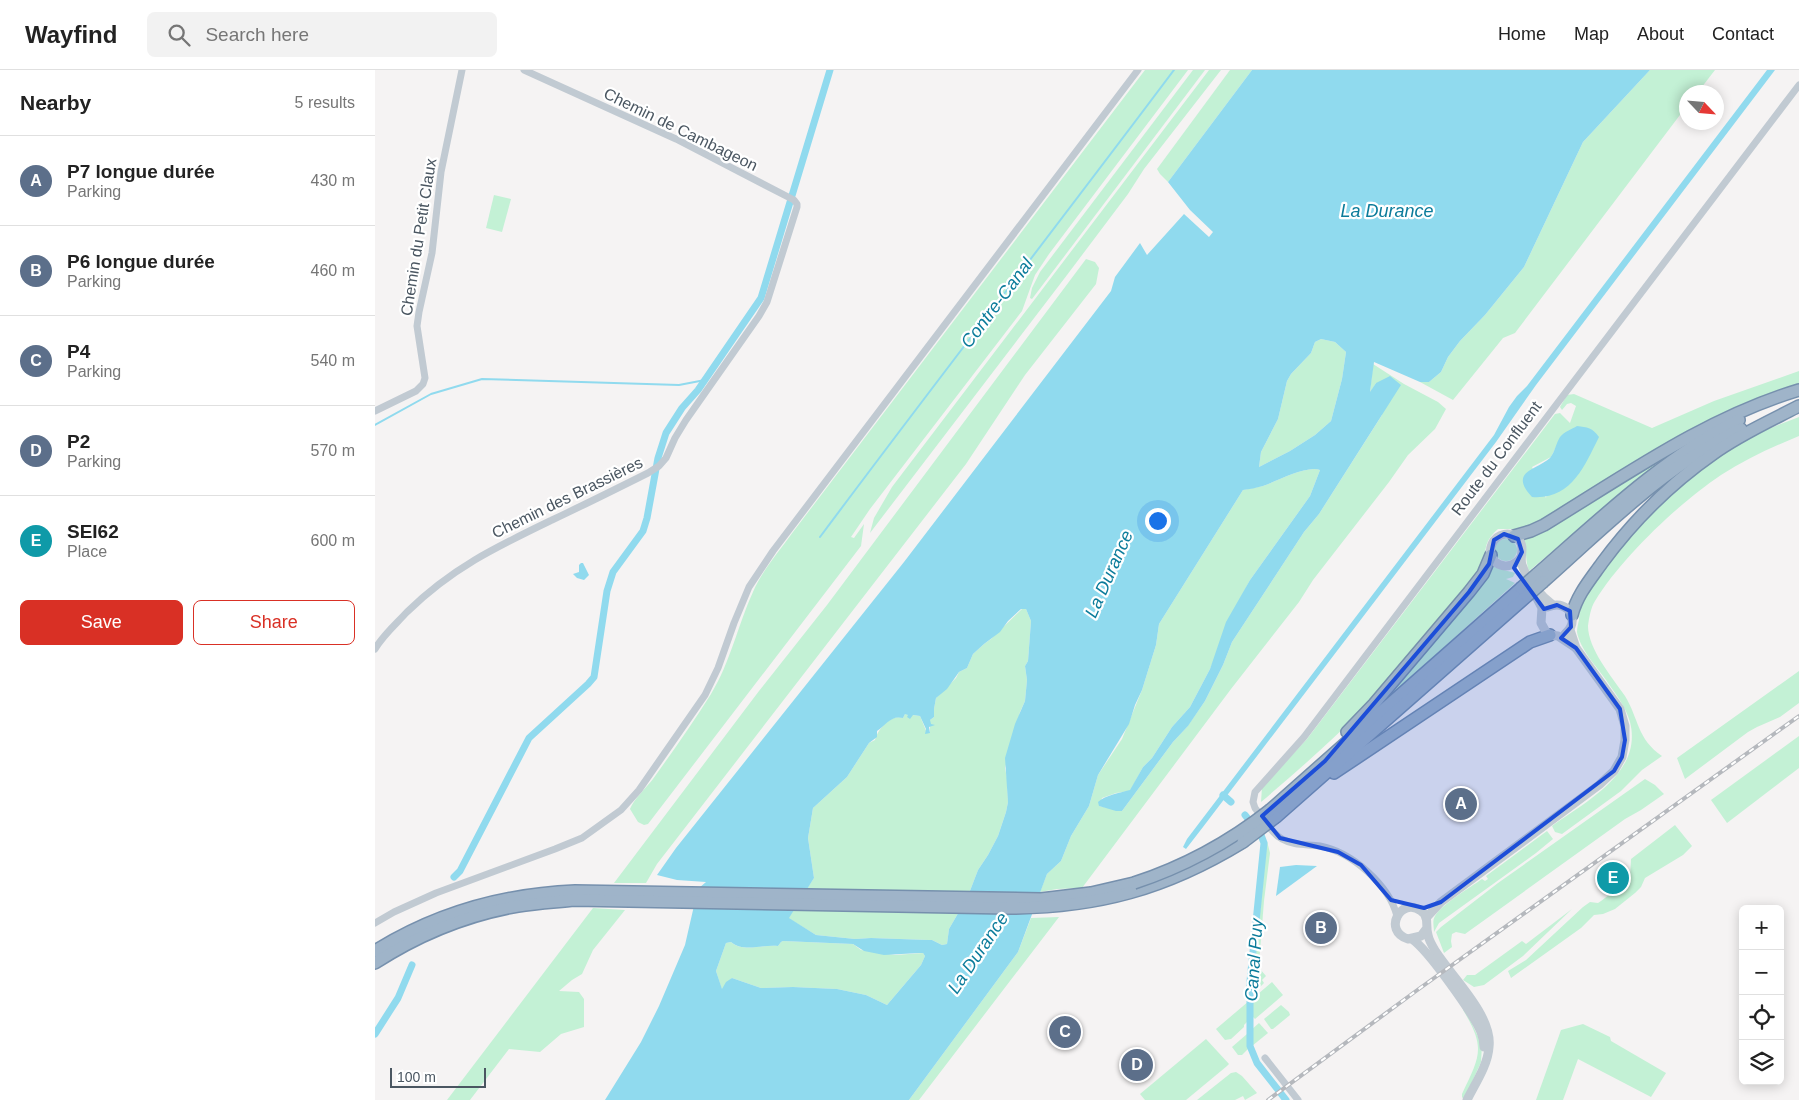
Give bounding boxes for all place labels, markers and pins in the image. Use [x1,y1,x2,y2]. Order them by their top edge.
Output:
pin: A [1445,785,1477,823]
pin: E [1597,859,1629,897]
pin: B [1305,909,1337,947]
pin: C [1049,1013,1081,1051]
pin: D [1121,1046,1153,1084]

